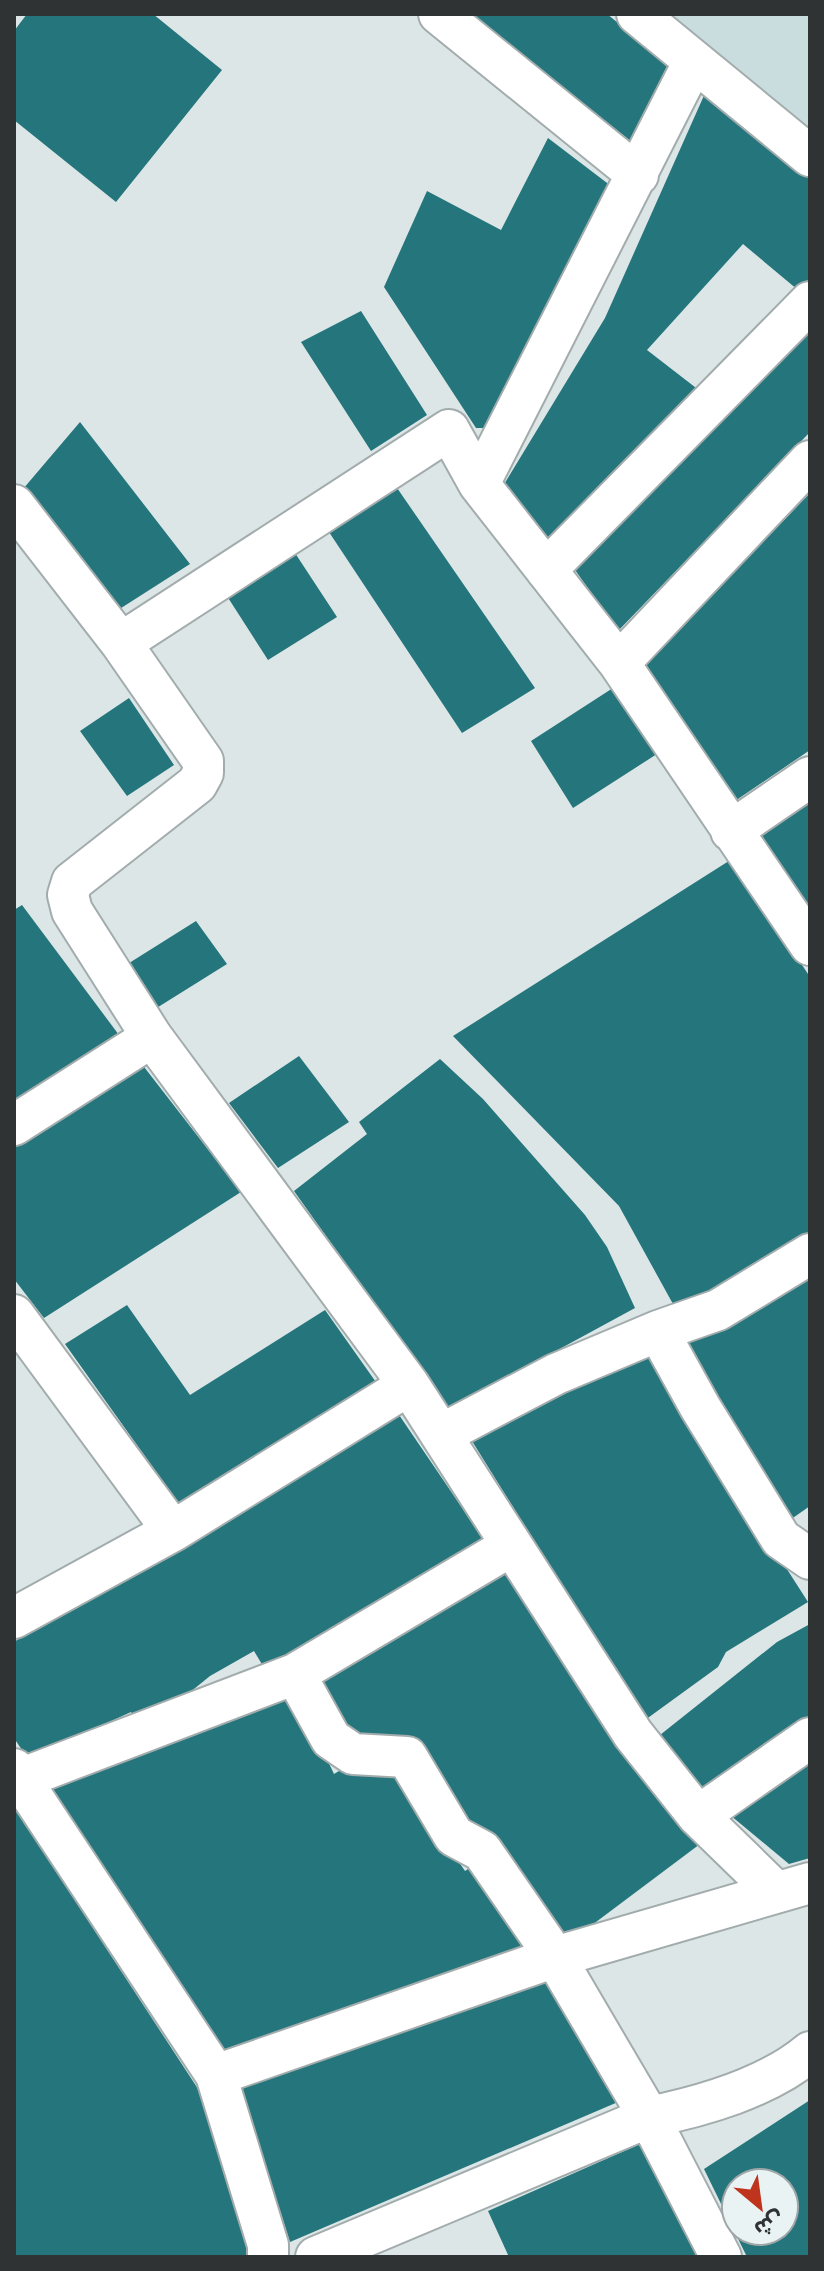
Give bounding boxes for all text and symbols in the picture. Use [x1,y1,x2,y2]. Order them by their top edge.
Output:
north arrow [720,2167,800,2247]
text: ش [750,2205,791,2246]

